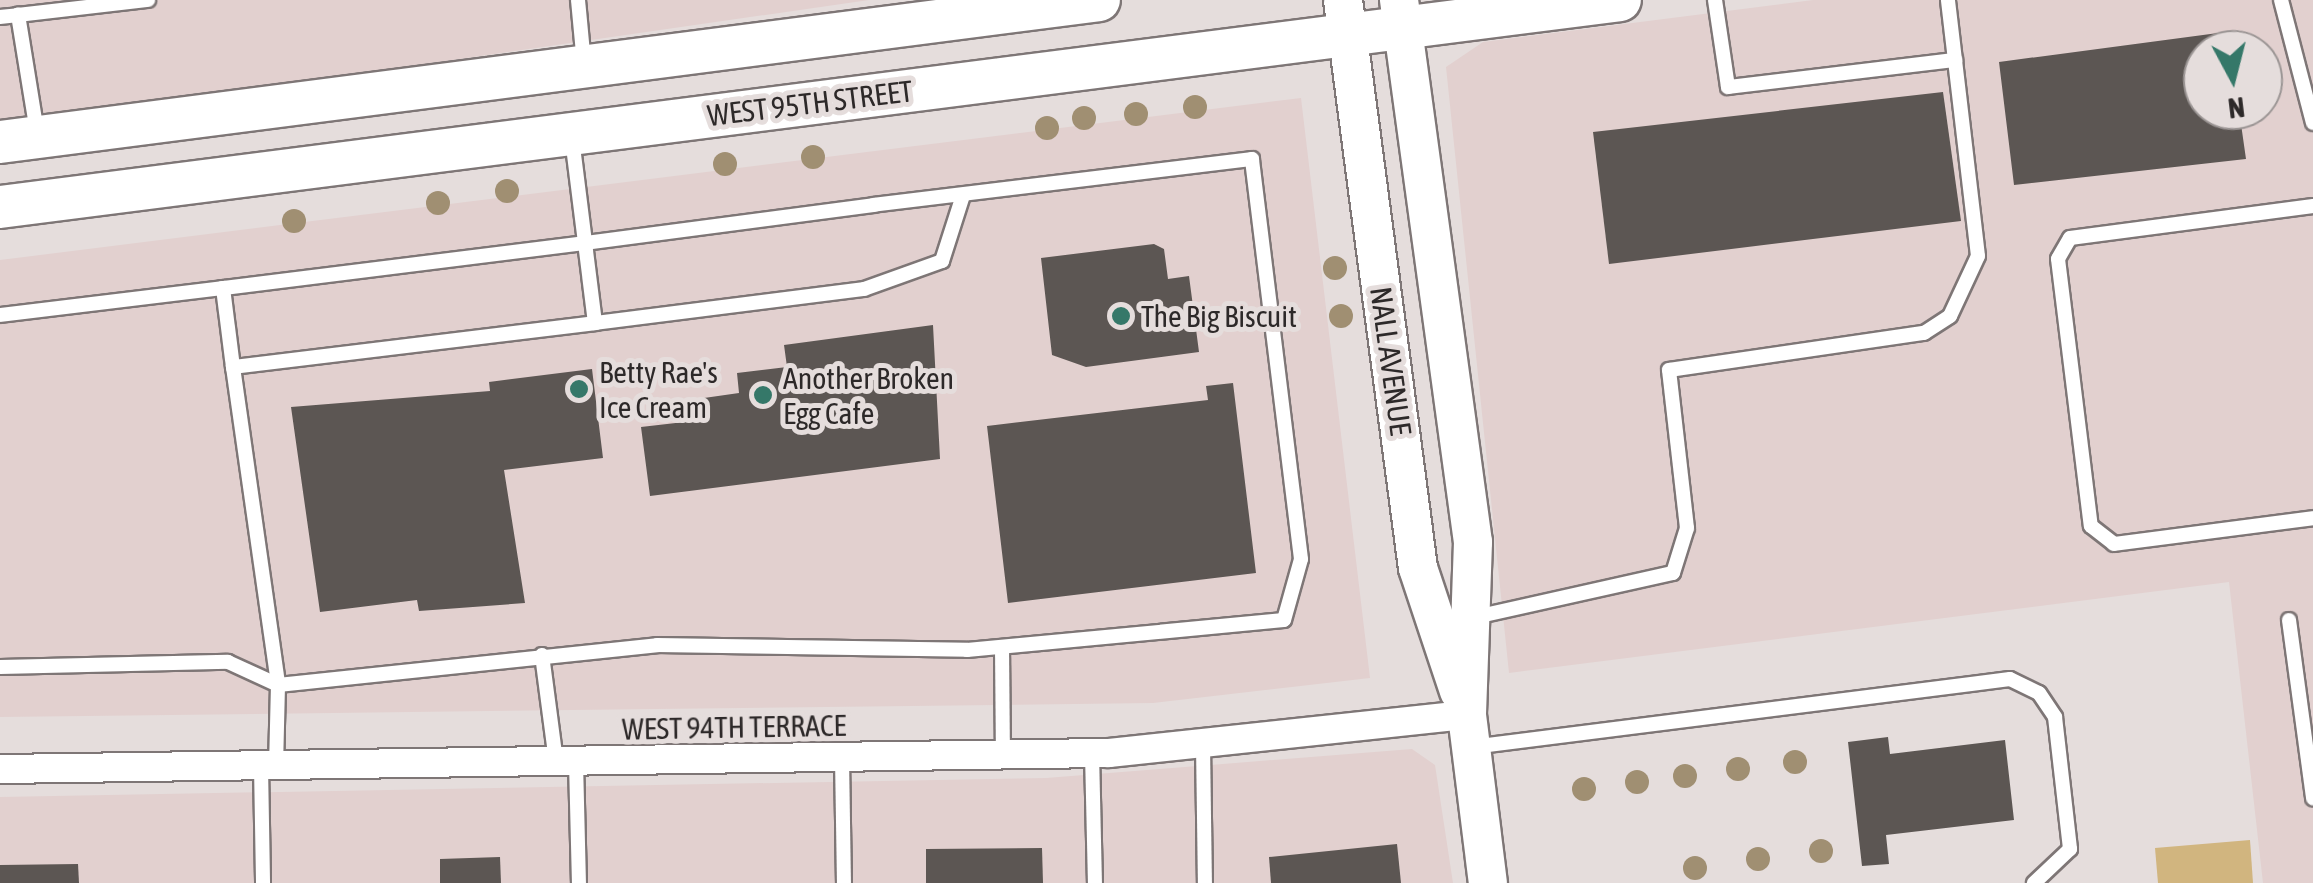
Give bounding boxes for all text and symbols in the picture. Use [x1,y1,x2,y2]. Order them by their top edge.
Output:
north arrow [2183,30,2283,130]
street label: WEST 95TH STREET [705,73,915,133]
text: N [2226,91,2247,125]
street label: NALL AVENUE [1363,284,1419,438]
place label: The Big Biscuit [1141,298,1297,334]
marker: The Big Biscuit [1110,305,1132,327]
place label: Betty Rae's Ice Cream [599,354,718,424]
place label: Another Broken Egg Cafe [783,360,954,430]
marker: Betty Rae's Ice Cream [568,378,590,400]
marker: Another Broken Egg Cafe [752,384,774,406]
street label: WEST 94TH TERRACE [622,707,846,747]

